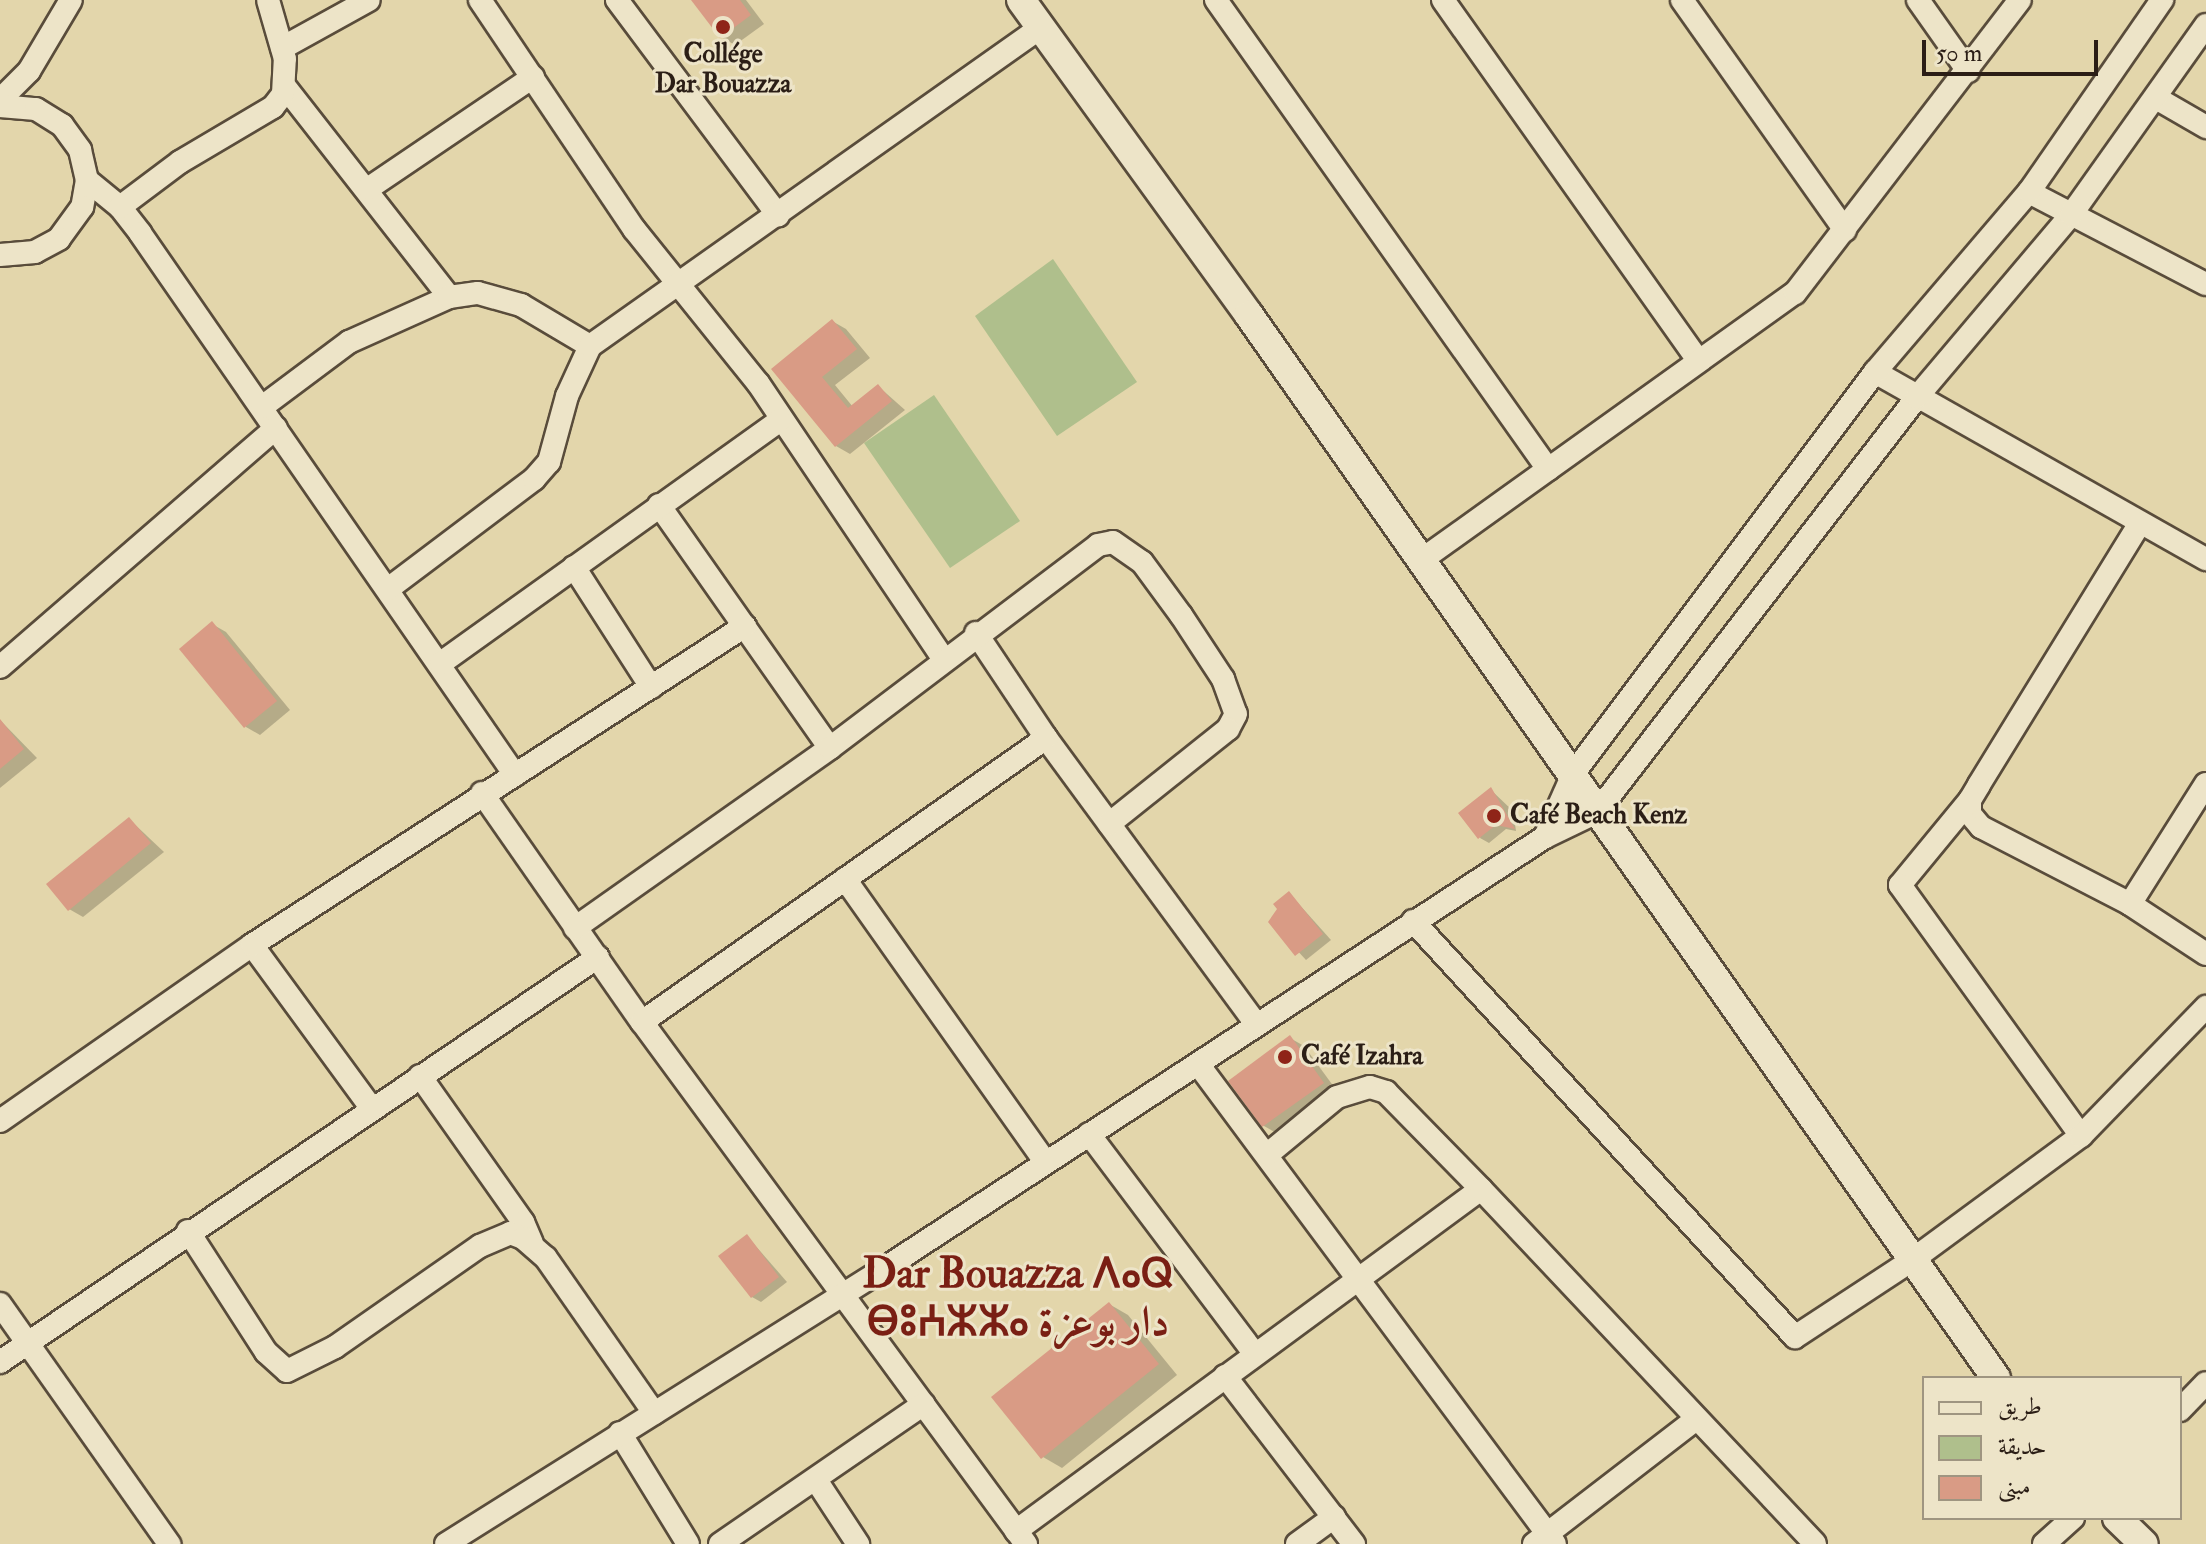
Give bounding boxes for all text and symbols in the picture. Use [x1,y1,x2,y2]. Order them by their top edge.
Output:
marker: Collége Dar Bouazza [714,18,732,36]
scale bar [1926,24,2102,74]
text: 50 m [1936,38,1982,69]
place label: Collége Dar Bouazza [655,39,791,100]
place label: Café Beach Kenz [1510,800,1687,832]
marker: Café Beach Kenz [1485,807,1503,825]
place label: Café Izahra [1301,1041,1423,1073]
marker: Café Izahra [1276,1048,1294,1066]
district label: Dar Bouazza ⴷⴰⵕ ⴱⵓⵄⵣⵣⴰ دار بوعزة [862,1249,1174,1348]
legend [1922,1376,2182,1520]
text: طريق [1998,1391,2042,1422]
text: حديقة [1998,1431,2047,1462]
text: مبنى [1998,1471,2031,1502]

